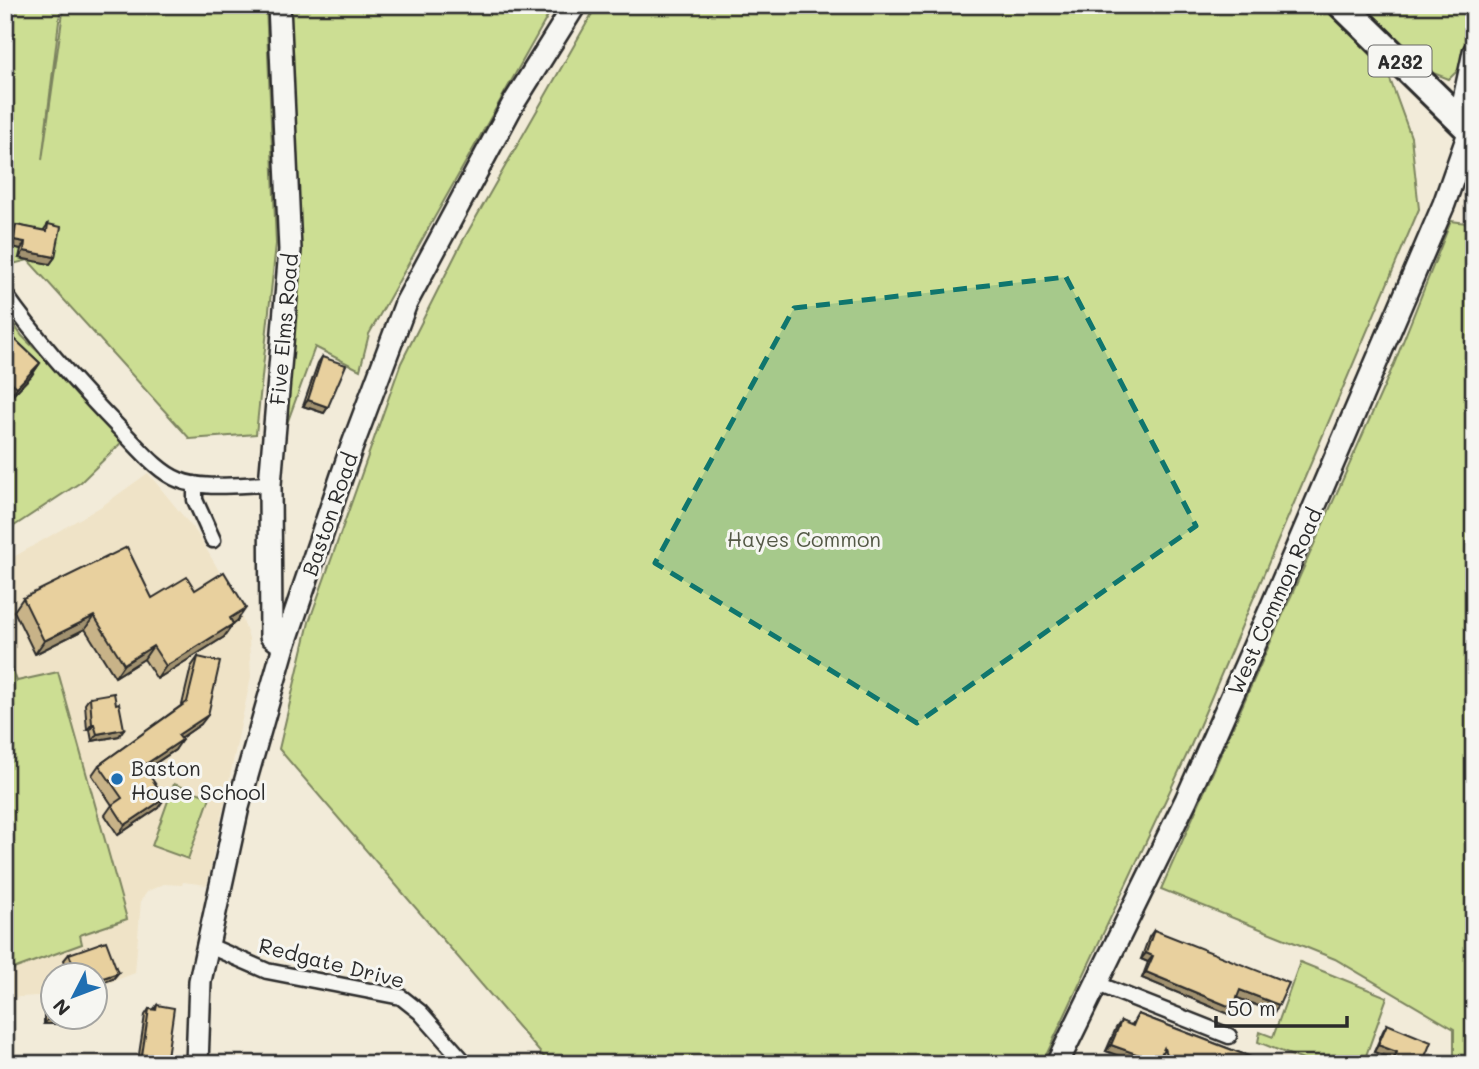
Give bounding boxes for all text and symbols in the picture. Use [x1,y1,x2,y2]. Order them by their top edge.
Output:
road number: A232 [1368,45,1432,76]
street label: Five Elms Road [263,252,303,406]
street label: Baston Road [295,449,363,579]
street label: West Common Road [1221,503,1327,699]
park label: Hayes Common [727,525,881,552]
place label: Baston House School [131,754,266,805]
marker: Baston House School [109,771,125,787]
street label: Redgate Drive [256,931,408,993]
north arrow [38,960,108,1030]
scale bar [1216,985,1348,1029]
text: N [47,994,75,1021]
text: 50 m [1227,994,1276,1021]

